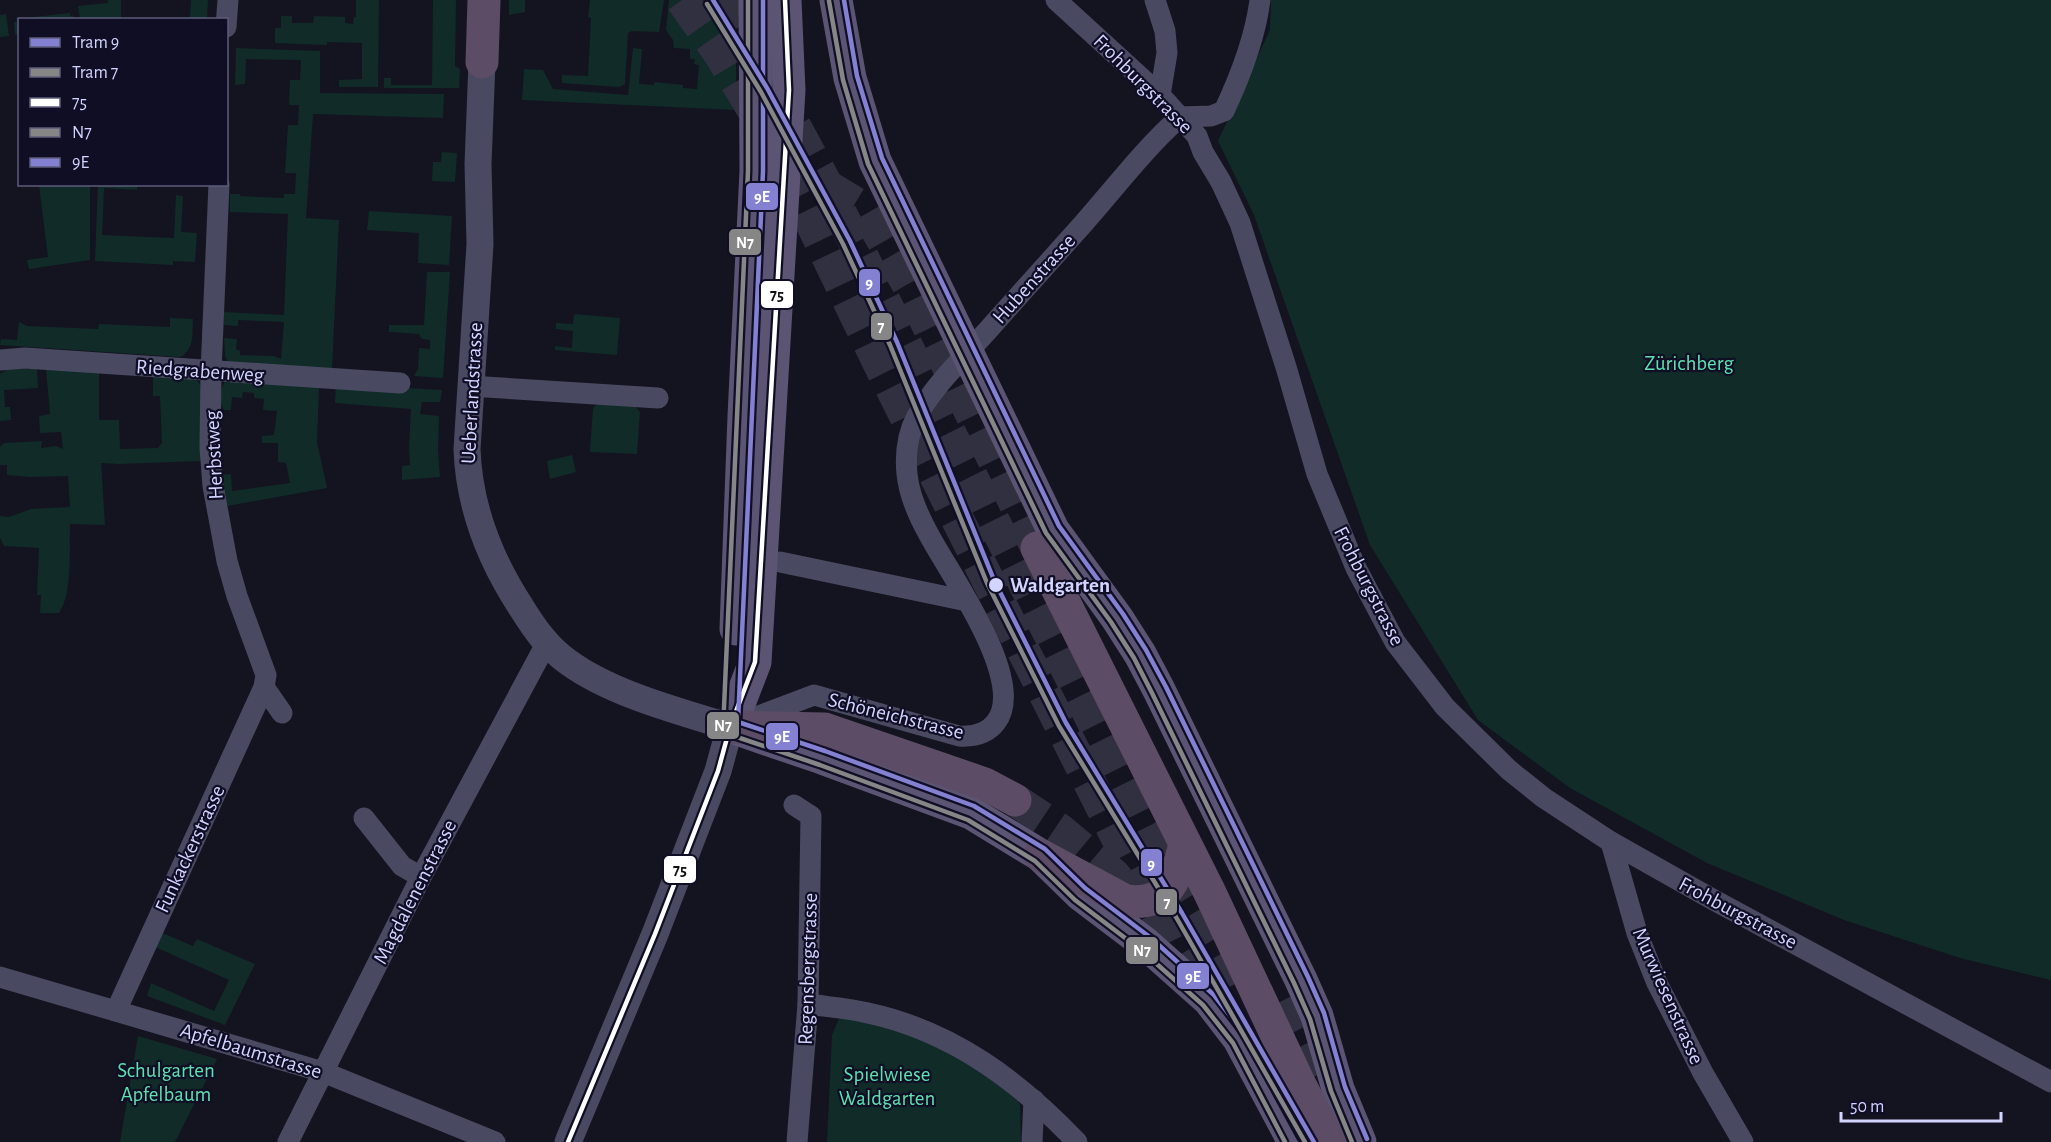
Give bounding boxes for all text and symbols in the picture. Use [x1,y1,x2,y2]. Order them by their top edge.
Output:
legend [18,18,228,186]
street label: Frohburgstrasse [1089,30,1197,138]
text: Tram 9 [72,34,119,52]
text: Tram 7 [72,64,118,82]
text: 75 [72,94,87,112]
text: N7 [72,124,92,142]
text: 9E [72,154,89,172]
line badge: 9E [745,182,779,211]
text: 9E [754,189,770,205]
line badge: N7 [728,228,762,256]
street label: Hubenstrasse [989,230,1079,328]
text: N7 [736,235,754,251]
line badge: 9 [858,268,881,297]
text: 9 [865,275,873,291]
line badge: 75 [760,280,794,309]
text: 75 [770,287,784,303]
line badge: 7 [870,312,893,341]
text: 7 [878,319,885,335]
street label: Ueberlandstrasse [458,322,486,464]
park label: Zürichberg [1644,353,1735,374]
street label: Riedgrabenweg [135,356,265,386]
street label: Herbstweg [201,409,227,500]
street label: Frohburgstrasse [1330,523,1408,649]
place label: Waldgarten [1010,575,1110,596]
marker: Waldgarten [987,576,1005,594]
street label: Schöneichstrasse [826,689,966,743]
line badge: N7 [706,711,740,740]
text: N7 [714,718,732,734]
line badge: 9E [765,722,799,751]
text: 9E [774,729,790,745]
street label: Funkackerstrasse [151,782,229,916]
street label: Magdalenenstrasse [370,816,460,968]
line badge: 9 [1140,848,1163,877]
line badge: 75 [663,855,697,884]
text: 9 [1147,856,1155,872]
text: 75 [673,862,687,878]
street label: Frohburgstrasse [1675,873,1801,953]
line badge: 7 [1155,888,1178,916]
street label: Regensbergstrasse [795,893,821,1045]
text: 7 [1164,895,1171,911]
street label: Murwiesenstrasse [1629,925,1707,1067]
line badge: N7 [1125,936,1159,965]
text: N7 [1133,943,1151,959]
line badge: 9E [1176,962,1210,990]
text: 9E [1185,969,1201,985]
street label: Apfelbaumstrasse [178,1020,324,1082]
park label: Schulgarten Apfelbaum [117,1060,215,1105]
park label: Spielwiese Waldgarten [839,1064,935,1109]
scale bar [1841,1085,2002,1123]
text: 50 m [1850,1098,1884,1116]

